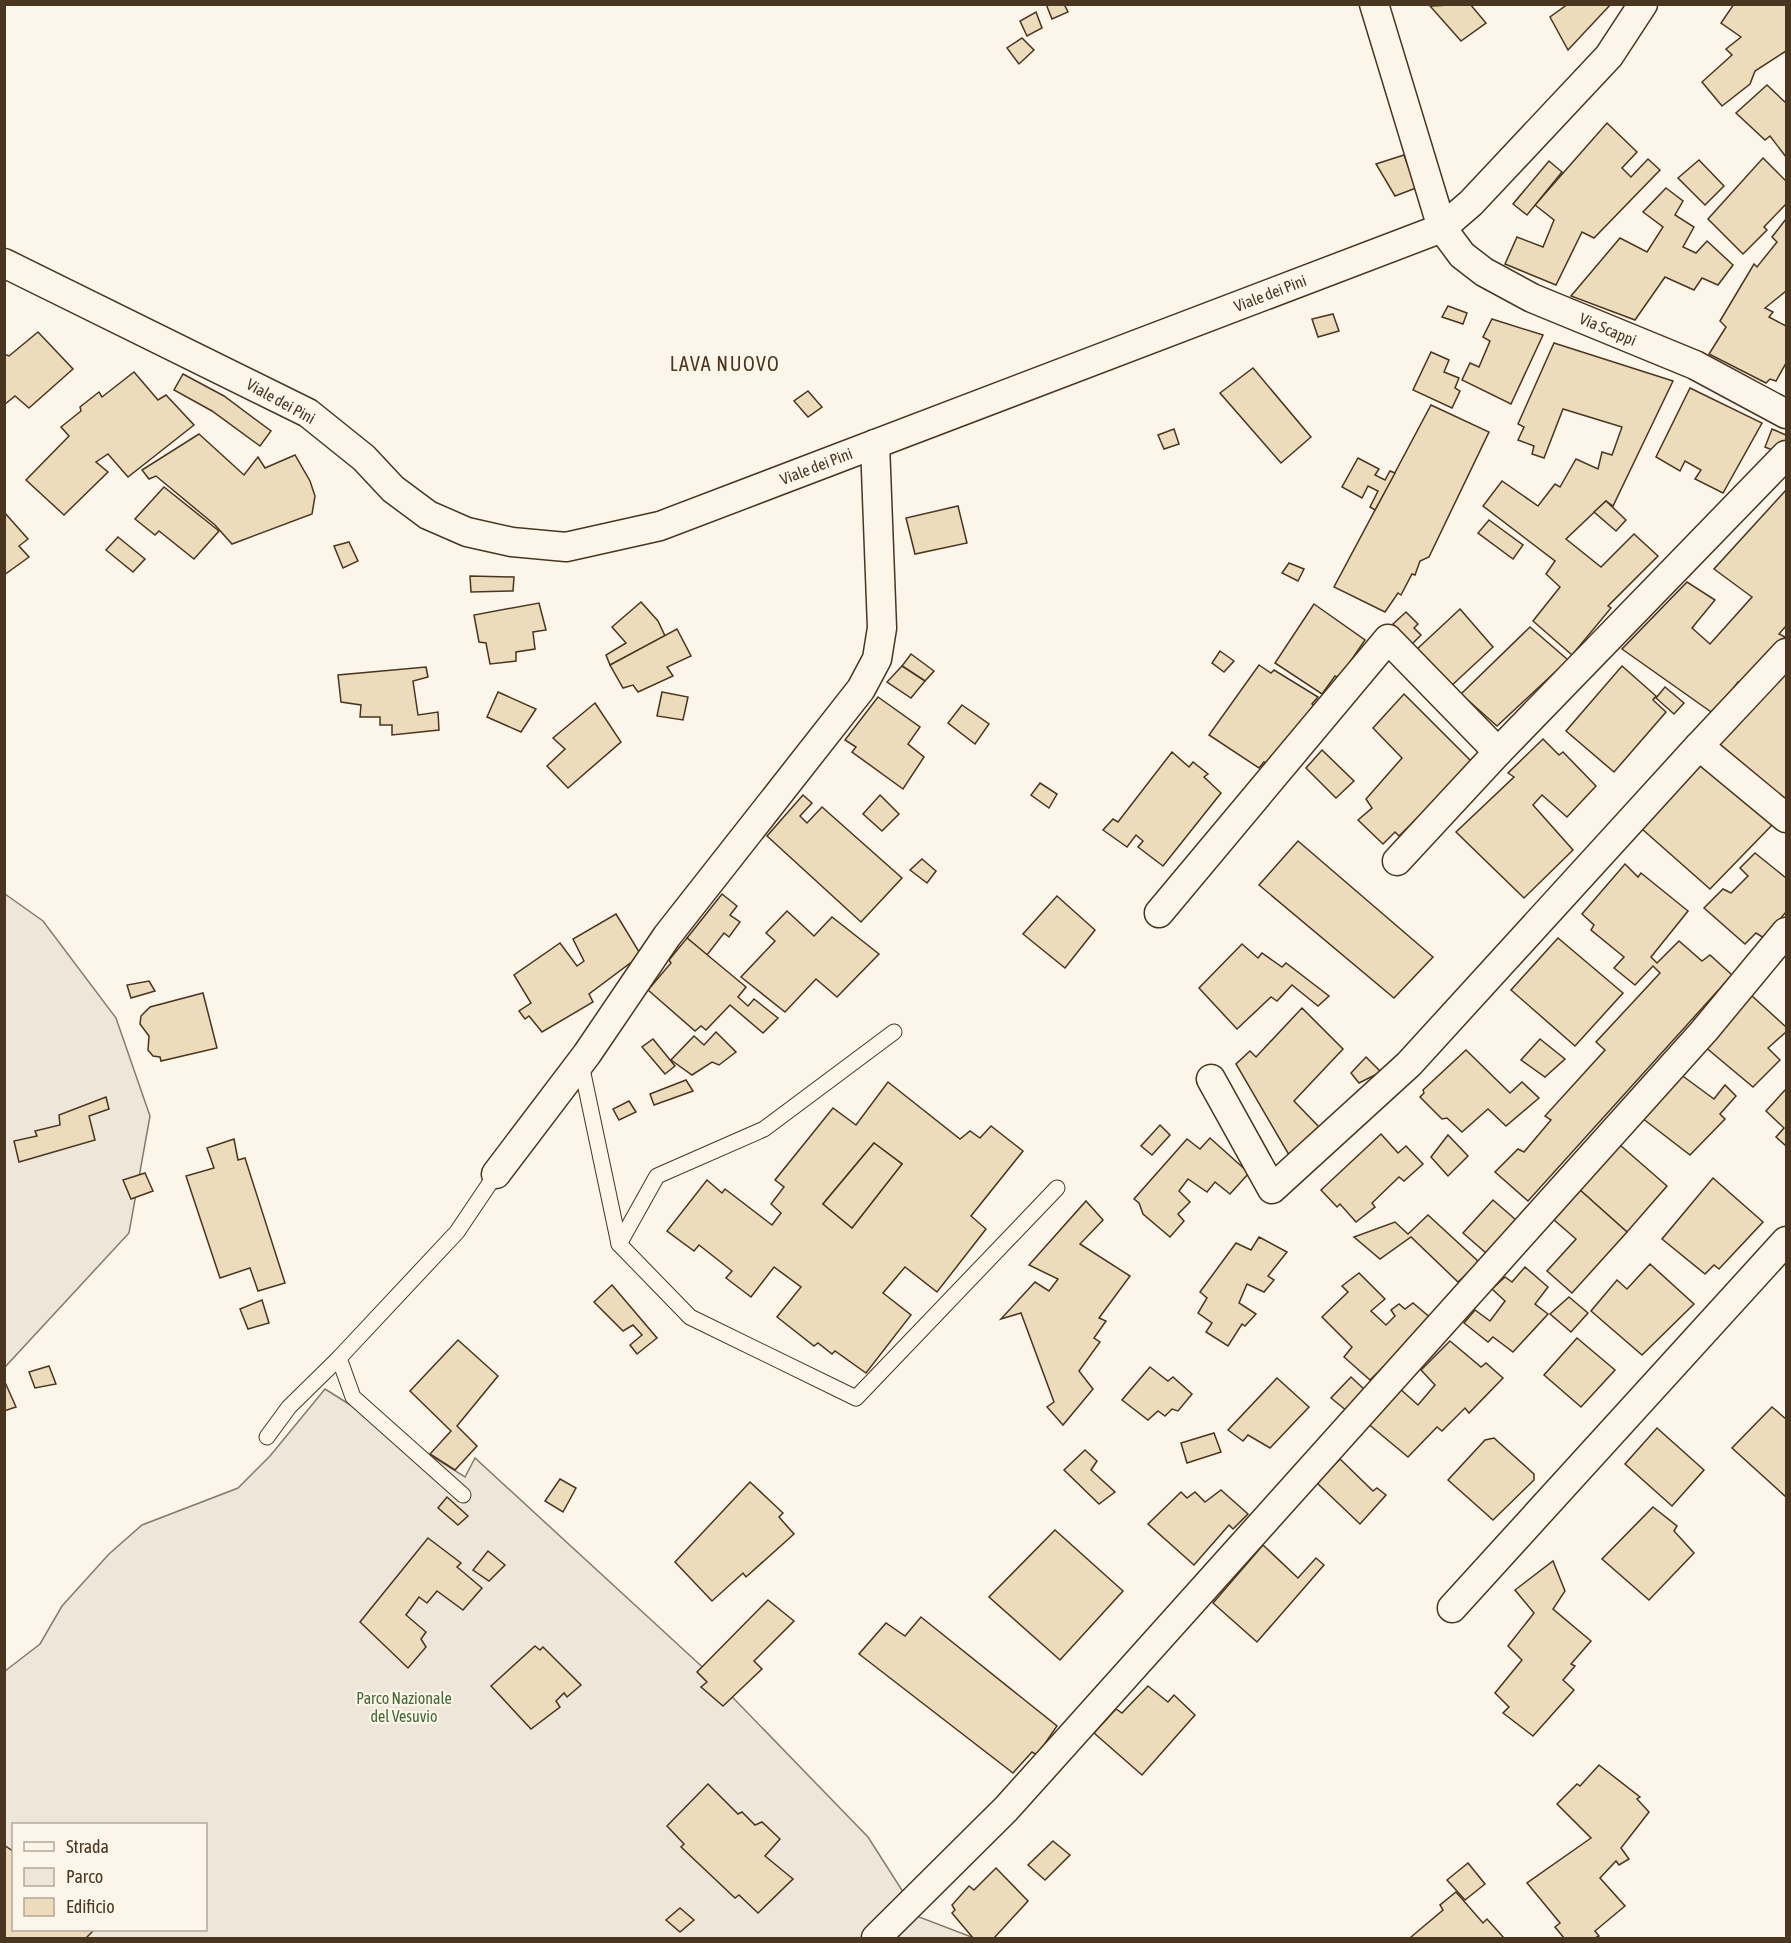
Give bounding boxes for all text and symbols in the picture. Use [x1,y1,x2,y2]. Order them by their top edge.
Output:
street label: Viale dei Pini [1231,271,1309,315]
street label: Via Scappi [1576,309,1639,350]
district label: LAVA NUOVO [670,352,780,375]
street label: Viale dei Pini [243,375,319,427]
street label: Viale dei Pini [777,444,855,488]
park label: Parco Nazionale del Vesuvio [356,1689,452,1725]
legend [12,1823,207,1931]
text: Strada [66,1836,109,1857]
text: Parco [66,1866,103,1887]
text: Edificio [66,1896,115,1917]

